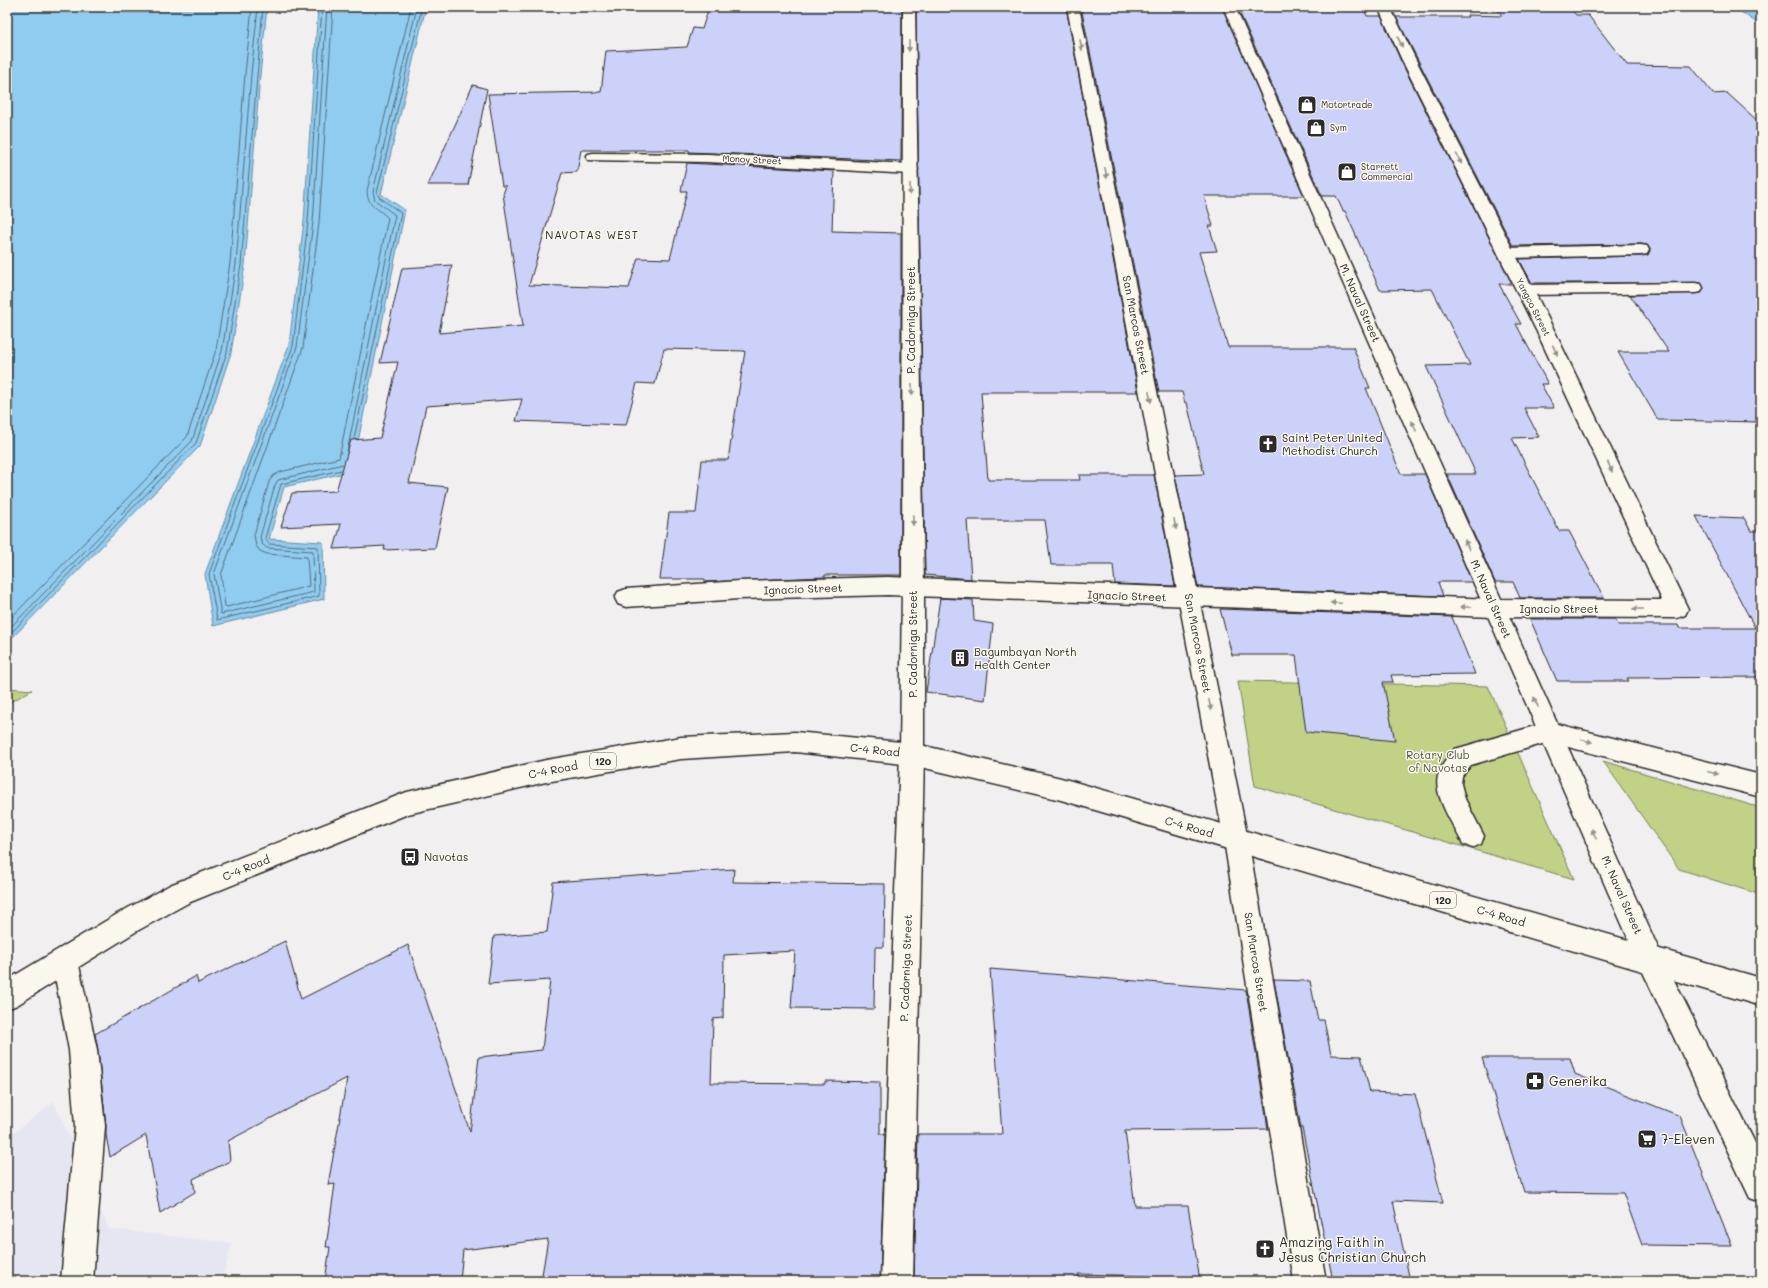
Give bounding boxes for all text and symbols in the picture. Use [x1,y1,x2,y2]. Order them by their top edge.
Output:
one-way arrow [1398,37,1404,49]
one-way arrow [1078,39,1084,51]
one-way arrow [906,40,913,52]
shop icon: Motortrade [1296,94,1318,116]
place label: Motortrade [1321,99,1373,110]
shop icon: Sym [1305,117,1327,139]
place label: Sym [1330,122,1347,133]
street label: Monoy Street [722,152,782,167]
one-way arrow [1456,153,1462,164]
shop icon: Starrett Commercial [1336,161,1358,183]
place label: Starrett Commercial [1361,161,1413,182]
one-way arrow [1103,167,1109,179]
one-way arrow [907,184,913,197]
district label: NAVOTAS WEST [545,227,639,242]
street label: M. Naval Street [1336,261,1385,345]
street label: P. Cadorniga Street [903,266,918,374]
street label: San Marcos Street [1120,274,1153,376]
street label: Yangco Street [1514,276,1553,338]
one-way arrow [1552,344,1558,356]
one-way arrow [909,384,915,397]
one-way arrow [1147,390,1153,403]
one-way arrow [1411,419,1417,431]
place label: Saint Peter United Methodist Church [1282,430,1383,458]
church icon: Saint Peter United Methodist Church [1257,433,1279,455]
one-way arrow [1607,462,1613,473]
one-way arrow [910,514,916,527]
one-way arrow [1172,518,1178,530]
one-way arrow [1464,539,1470,550]
street label: M. Naval Street [1467,557,1516,641]
street label: Ignacio Street [763,580,843,597]
street label: Ignacio Street [1087,587,1167,604]
street label: P. Cadorniga Street [905,590,920,698]
street label: San Marcos Street [1182,592,1215,694]
one-way arrow [1329,600,1342,606]
street label: Ignacio Street [1519,601,1599,616]
one-way arrow [1460,604,1472,611]
one-way arrow [1631,606,1644,612]
place label: Bagumbayan North Health Center [974,644,1076,672]
building icon: Bagumbayan North Health Center [949,647,971,669]
one-way arrow [1533,697,1539,708]
one-way arrow [1207,699,1213,712]
street label: C-4 Road [849,739,901,760]
one-way arrow [1580,739,1593,745]
park label: Rotary Club of Navotas [1406,747,1470,775]
road number: 120 [590,753,616,769]
street label: C-4 Road [527,757,579,782]
one-way arrow [1706,771,1719,777]
street label: C-4 Road [1163,812,1215,841]
one-way arrow [1591,828,1597,840]
bus stop icon: Navotas [399,846,421,868]
place label: Navotas [424,849,468,864]
street label: C-4 Road [220,851,272,884]
street label: M. Naval Street [1598,853,1647,937]
road number: 120 [1430,892,1456,908]
street label: C-4 Road [1475,901,1527,930]
street label: San Marcos Street [1241,911,1272,1013]
street label: P. Cadorniga Street [896,914,915,1022]
pharmacy icon: Generika [1524,1070,1546,1092]
place label: Generika [1549,1072,1607,1089]
supermarket icon: 7-Eleven [1636,1128,1658,1150]
place label: 7-Eleven [1661,1130,1715,1147]
place label: Amazing Faith in Jesus Christian Church [1279,1233,1426,1265]
church icon: Amazing Faith in Jesus Christian Church [1254,1238,1276,1260]

